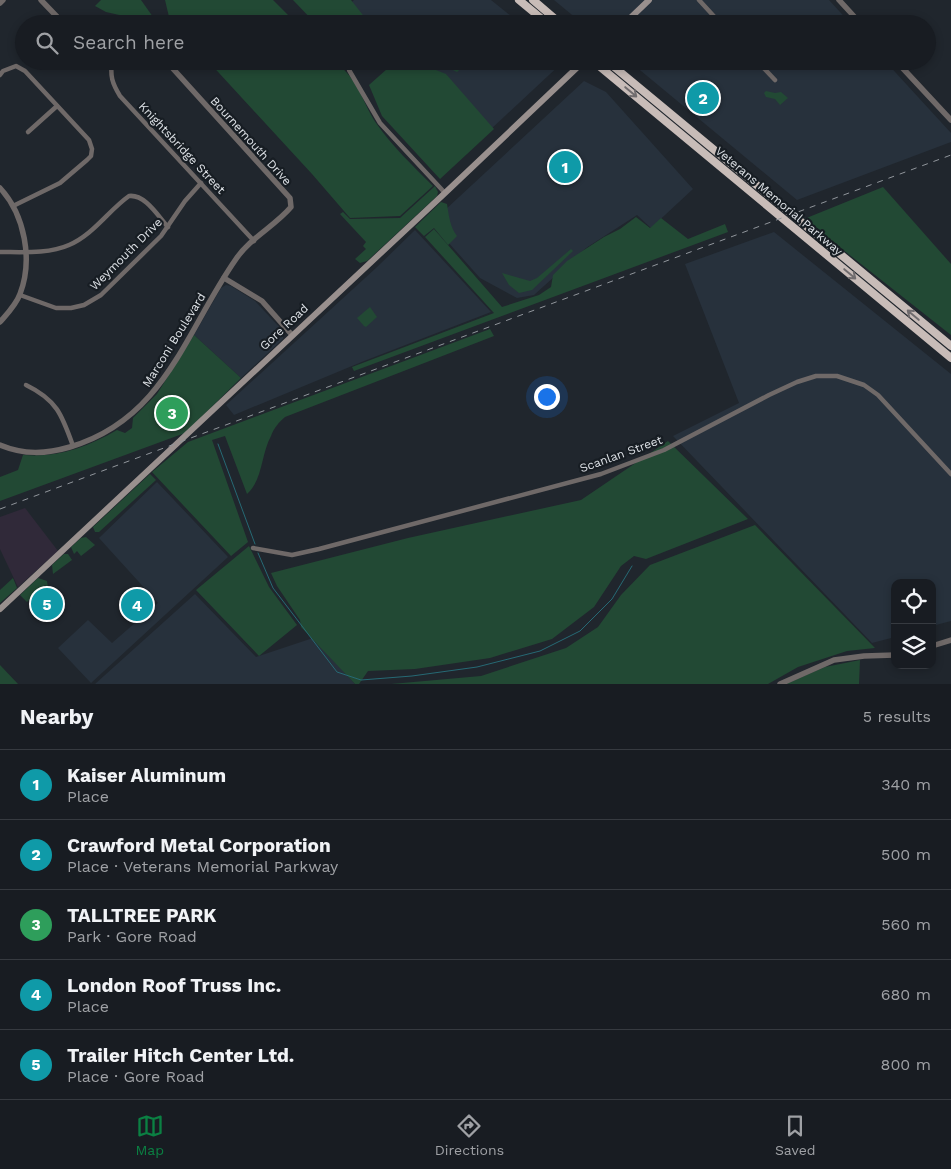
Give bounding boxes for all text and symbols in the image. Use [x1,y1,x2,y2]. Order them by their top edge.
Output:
search box [15,15,936,70]
icon: search [33,29,61,57]
text: Search here [73,31,184,54]
pin: 2 [687,79,719,117]
one-way arrow [624,87,637,98]
street label: Bournemouth Drive [208,94,294,188]
street label: Knightsbridge Street [136,99,228,197]
street label: Veterans Memorial Parkway [713,144,846,259]
pin: 1 [549,148,581,186]
street label: Weymouth Drive [87,215,165,293]
one-way arrow [843,269,856,280]
street label: Marconi Boulevard [139,290,209,390]
street label: Gore Road [257,301,311,353]
one-way arrow [907,309,920,320]
your location [534,384,560,410]
pin: 3 [156,394,188,432]
street label: Scanlan Street [578,433,664,475]
map controls [891,579,936,669]
button: locate [891,579,936,624]
pin: 5 [31,585,63,623]
pin: 4 [121,586,153,624]
button: layers [891,624,936,669]
text: Nearby [20,704,93,729]
text: 5 results [863,707,931,726]
text: Kaiser Aluminum [67,764,226,787]
text: 1 [33,775,39,794]
text: 340 m [881,775,931,794]
text: Place [67,787,109,806]
text: Crawford Metal Corporation [67,834,331,857]
text: 2 [31,845,41,864]
text: 500 m [881,845,931,864]
text: Place · Veterans Memorial Parkway [67,857,338,876]
text: TALLTREE PARK [67,904,216,927]
text: 3 [31,915,41,934]
text: 560 m [881,915,931,934]
text: Park · Gore Road [67,927,197,946]
text: London Roof Truss Inc. [67,974,281,997]
text: 4 [31,985,41,1004]
text: 680 m [881,985,931,1004]
text: Place [67,997,109,1016]
text: Trailer Hitch Center Ltd. [67,1044,294,1067]
text: 5 [31,1055,41,1074]
text: 800 m [881,1055,931,1074]
text: Place · Gore Road [67,1067,205,1086]
tab: Map [135,1112,164,1158]
tab: Directions [435,1112,504,1158]
tab: Saved [775,1112,816,1158]

